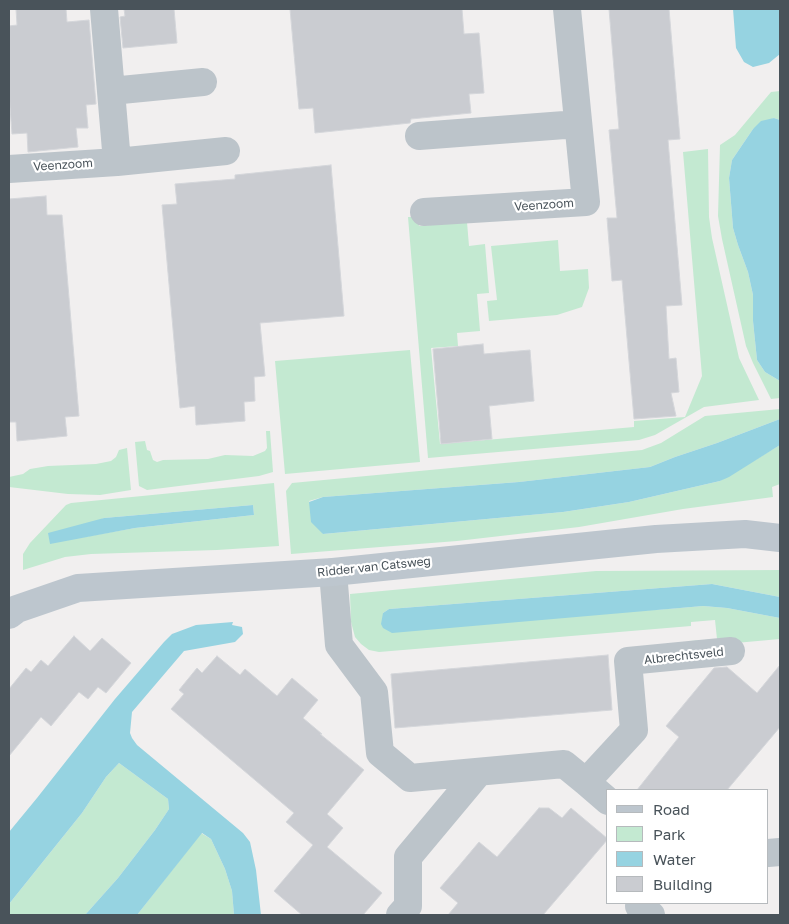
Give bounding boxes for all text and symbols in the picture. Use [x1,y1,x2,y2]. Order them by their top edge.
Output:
street label: Veenzoom [33,156,93,174]
street label: Veenzoom [514,196,574,214]
street label: Ridder van Catsweg [316,554,432,580]
street label: Albrechtsveld [643,645,725,667]
legend [606,789,769,904]
text: Road [653,800,690,818]
text: Park [653,825,685,843]
text: Water [653,850,696,868]
text: Building [653,875,713,893]

